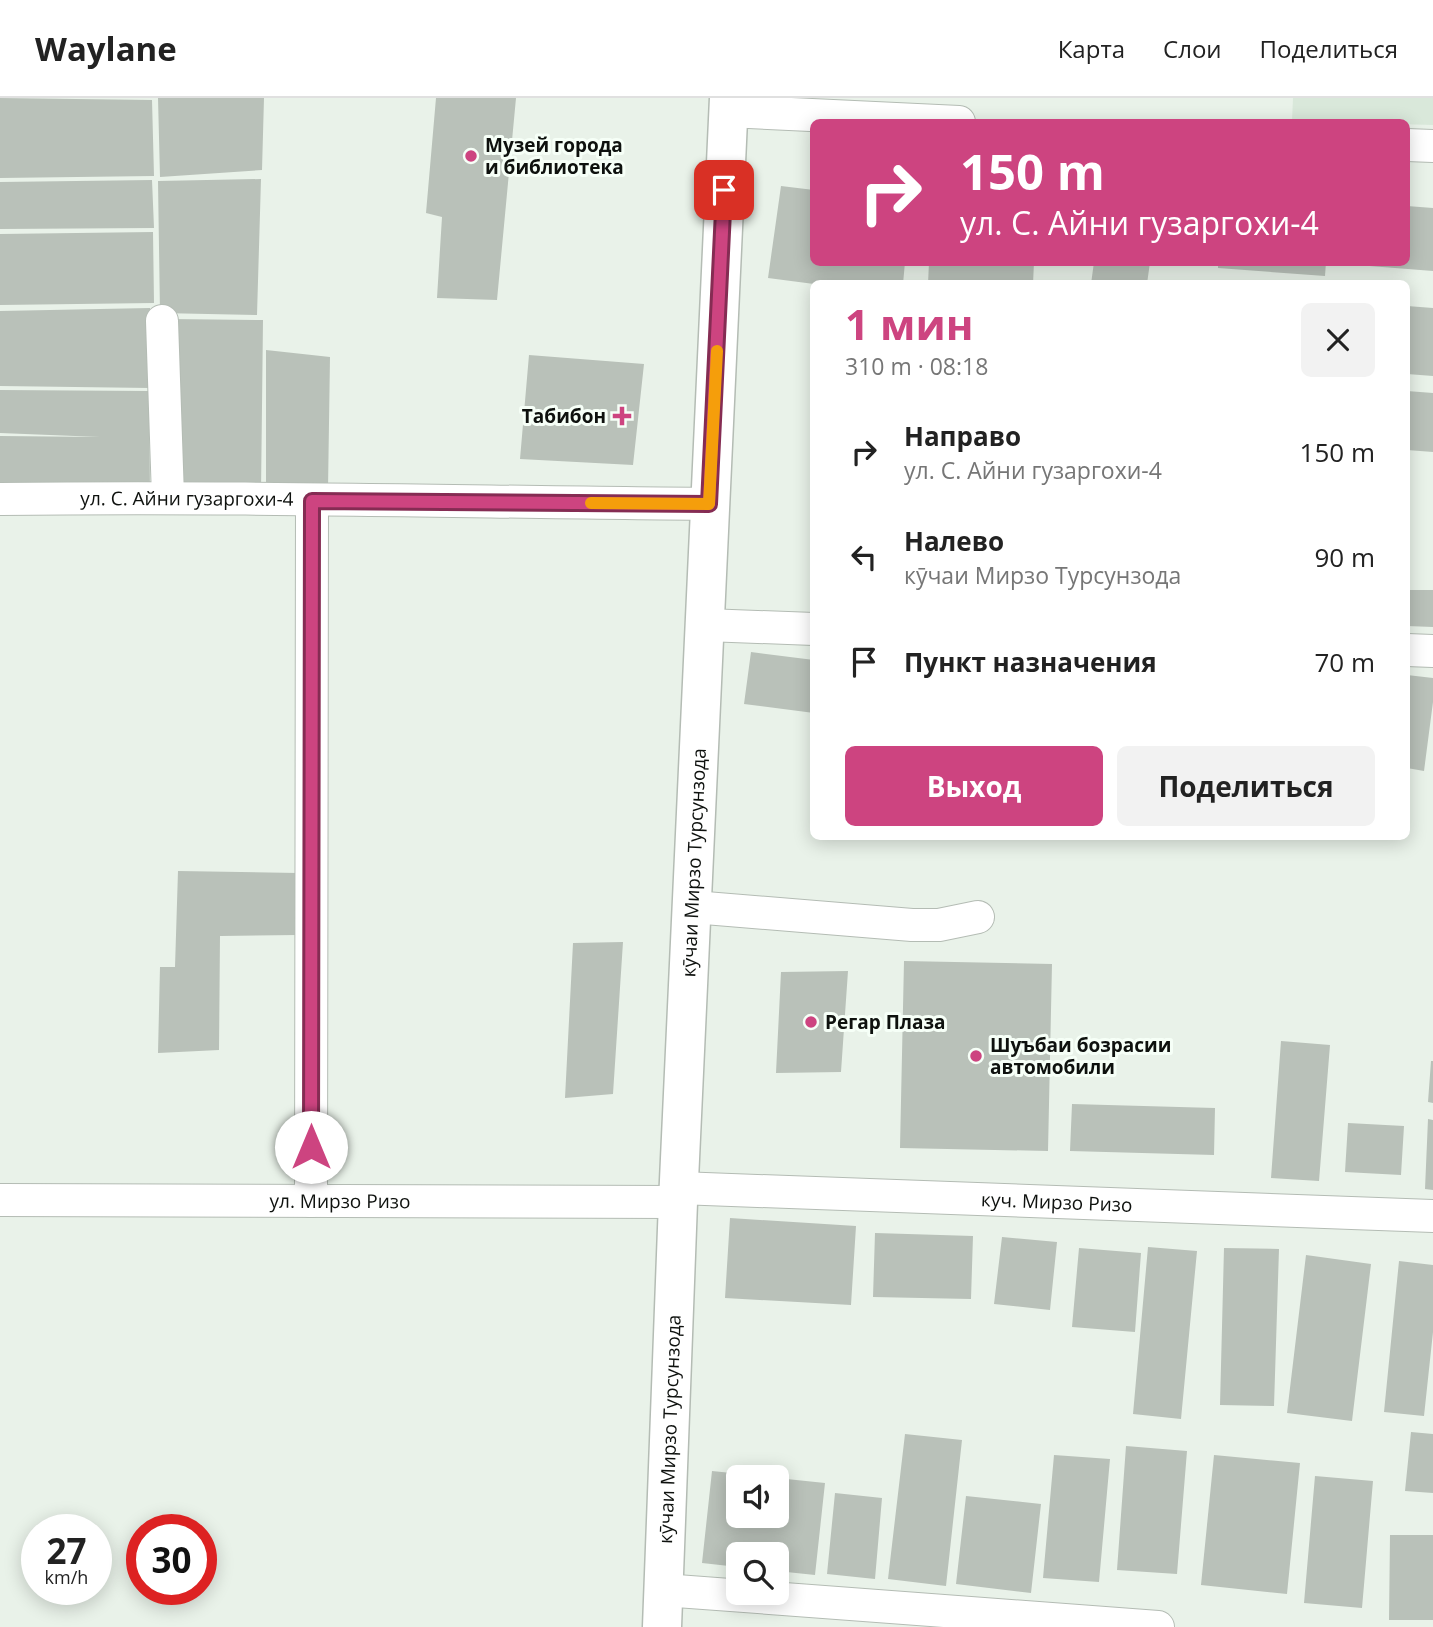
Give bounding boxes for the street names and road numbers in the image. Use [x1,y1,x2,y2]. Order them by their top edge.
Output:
street label: ул. С. Айни гузаргохи-4 [80,485,294,512]
street label: кӯчаи Мирзо Турсунзода [675,748,712,978]
street label: куч. Мирзо Ризо [981,1186,1133,1218]
street label: ул. Мирзо Ризо [270,1188,410,1214]
street label: кӯчаи Мирзо Турсунзода [652,1314,687,1544]

